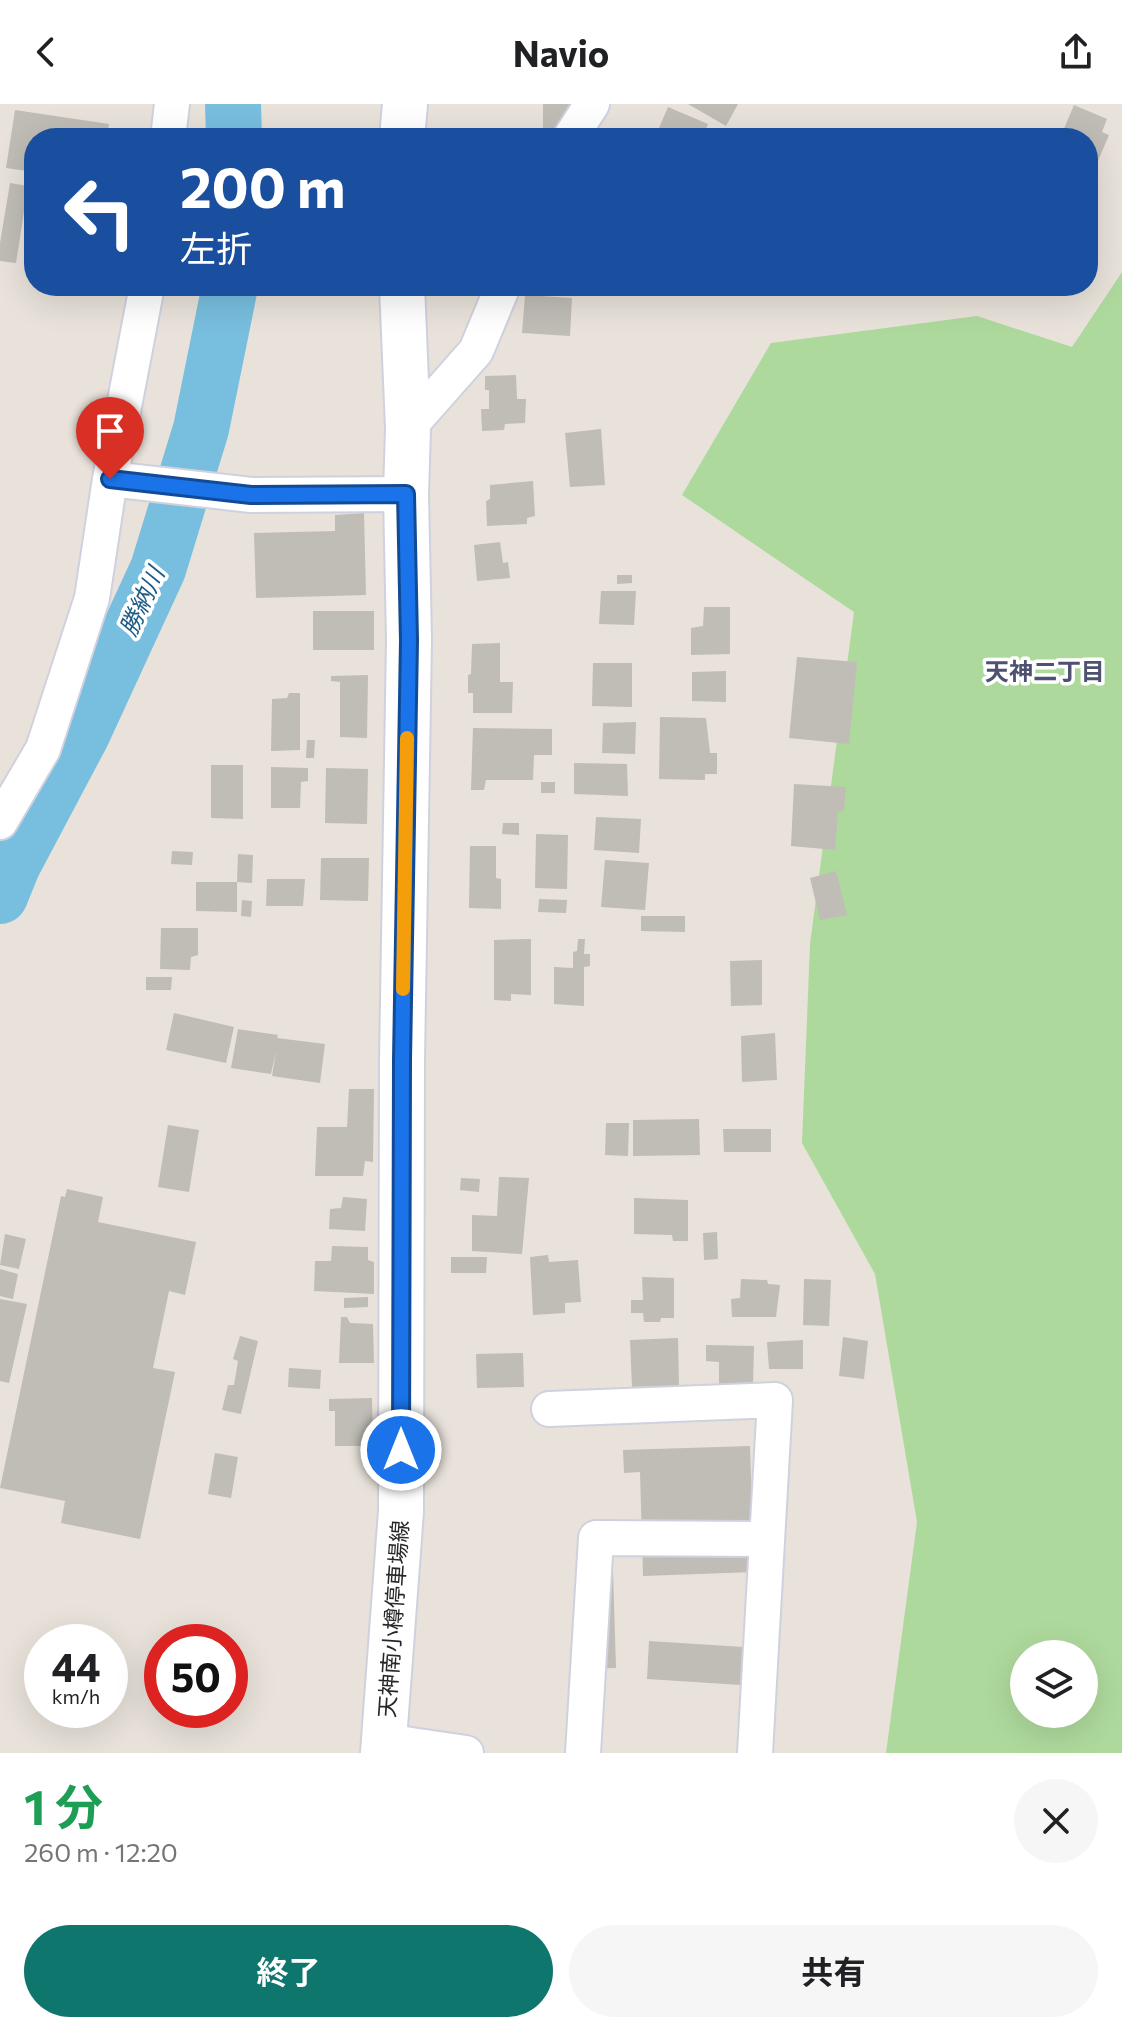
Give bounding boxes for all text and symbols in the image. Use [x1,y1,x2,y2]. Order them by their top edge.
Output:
icon: back [24,30,68,74]
text: Navio [513,30,609,74]
icon: share [1054,30,1098,74]
text: 200 m [180,151,346,220]
icon: left [48,160,152,264]
text: 左折 [180,225,252,269]
pin [76,397,144,479]
icon: arrive [88,409,132,453]
water label: 勝納川 [113,560,171,640]
district label: 天神二丁目 [985,656,1105,685]
position arrow [359,1408,443,1492]
street label: 天神南小樽停車場線 [373,1519,413,1719]
speed limit sign: 50 [144,1624,248,1728]
map controls [1010,1640,1098,1728]
button: layers [1010,1640,1098,1728]
text: 44 [51,1641,101,1690]
text: km/h [52,1684,100,1708]
text: 1 分 [24,1776,103,1835]
button: close [1014,1779,1098,1863]
text: 260 m · 12:20 [24,1836,178,1867]
button: 終了 [24,1925,553,2017]
button: 共有 [569,1925,1098,2017]

